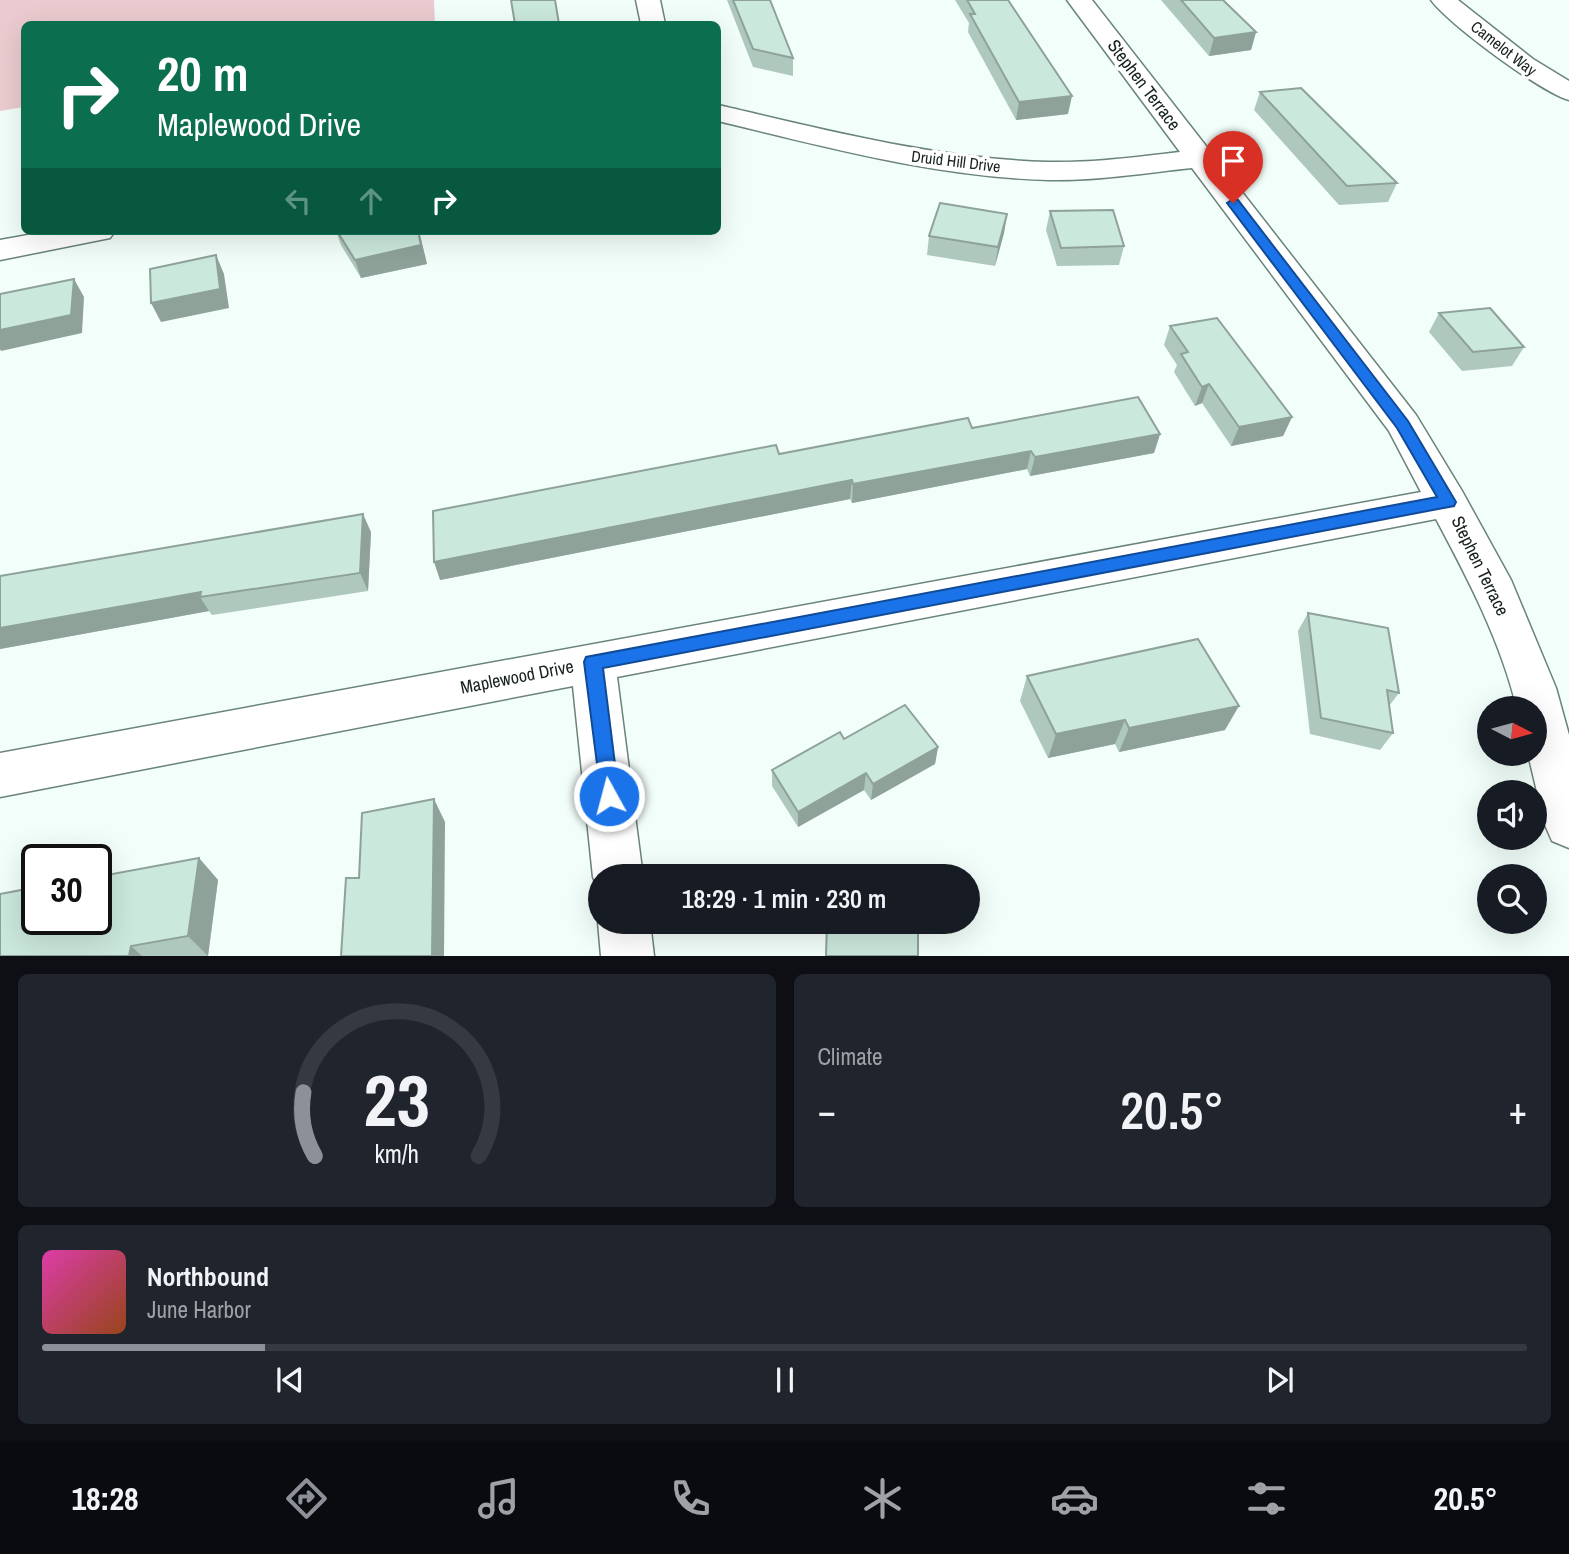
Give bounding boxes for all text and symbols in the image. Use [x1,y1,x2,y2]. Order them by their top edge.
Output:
street label: Camelot Way [1466,15,1542,81]
street label: Stephen Terrace [1102,34,1187,135]
text: 20 m [157,40,249,106]
icon: right [42,49,133,140]
text: Maplewood Drive [157,103,361,146]
pin [1203,131,1263,203]
icon: arrive [1214,142,1252,180]
street label: Druid Hill Drive [910,145,1002,177]
icon: left [279,182,317,220]
icon: ahead [352,182,390,220]
icon: right [425,182,463,220]
street label: Stephen Terrace [1446,512,1515,620]
street label: Maplewood Drive [458,653,576,700]
north arrow [1477,696,1547,766]
map controls [1477,696,1547,934]
position arrow [572,759,646,833]
button: sound [1477,780,1547,850]
speed limit sign: 30 [21,844,112,935]
button: search [1477,864,1547,934]
text: 18:29 · 1 min · 230 m [682,881,886,916]
text: Climate [818,1041,882,1072]
text: 23 [364,1052,430,1150]
text: 20.5° [1120,1075,1224,1145]
text: − [818,1085,836,1136]
text: + [1509,1085,1527,1136]
text: km/h [375,1137,419,1171]
text: Northbound [147,1259,269,1294]
text: June Harbor [147,1294,251,1325]
icon: previous [271,1361,309,1399]
icon: pause [766,1361,804,1399]
icon: next [1261,1361,1299,1399]
icon: directions [282,1474,331,1523]
icon: music [474,1474,523,1523]
icon: phone [666,1474,715,1523]
icon: climate [858,1474,907,1523]
icon: car [1050,1474,1099,1523]
icon: filters [1242,1474,1291,1523]
text: 18:28 [72,1477,139,1520]
text: 20.5° [1434,1477,1497,1520]

